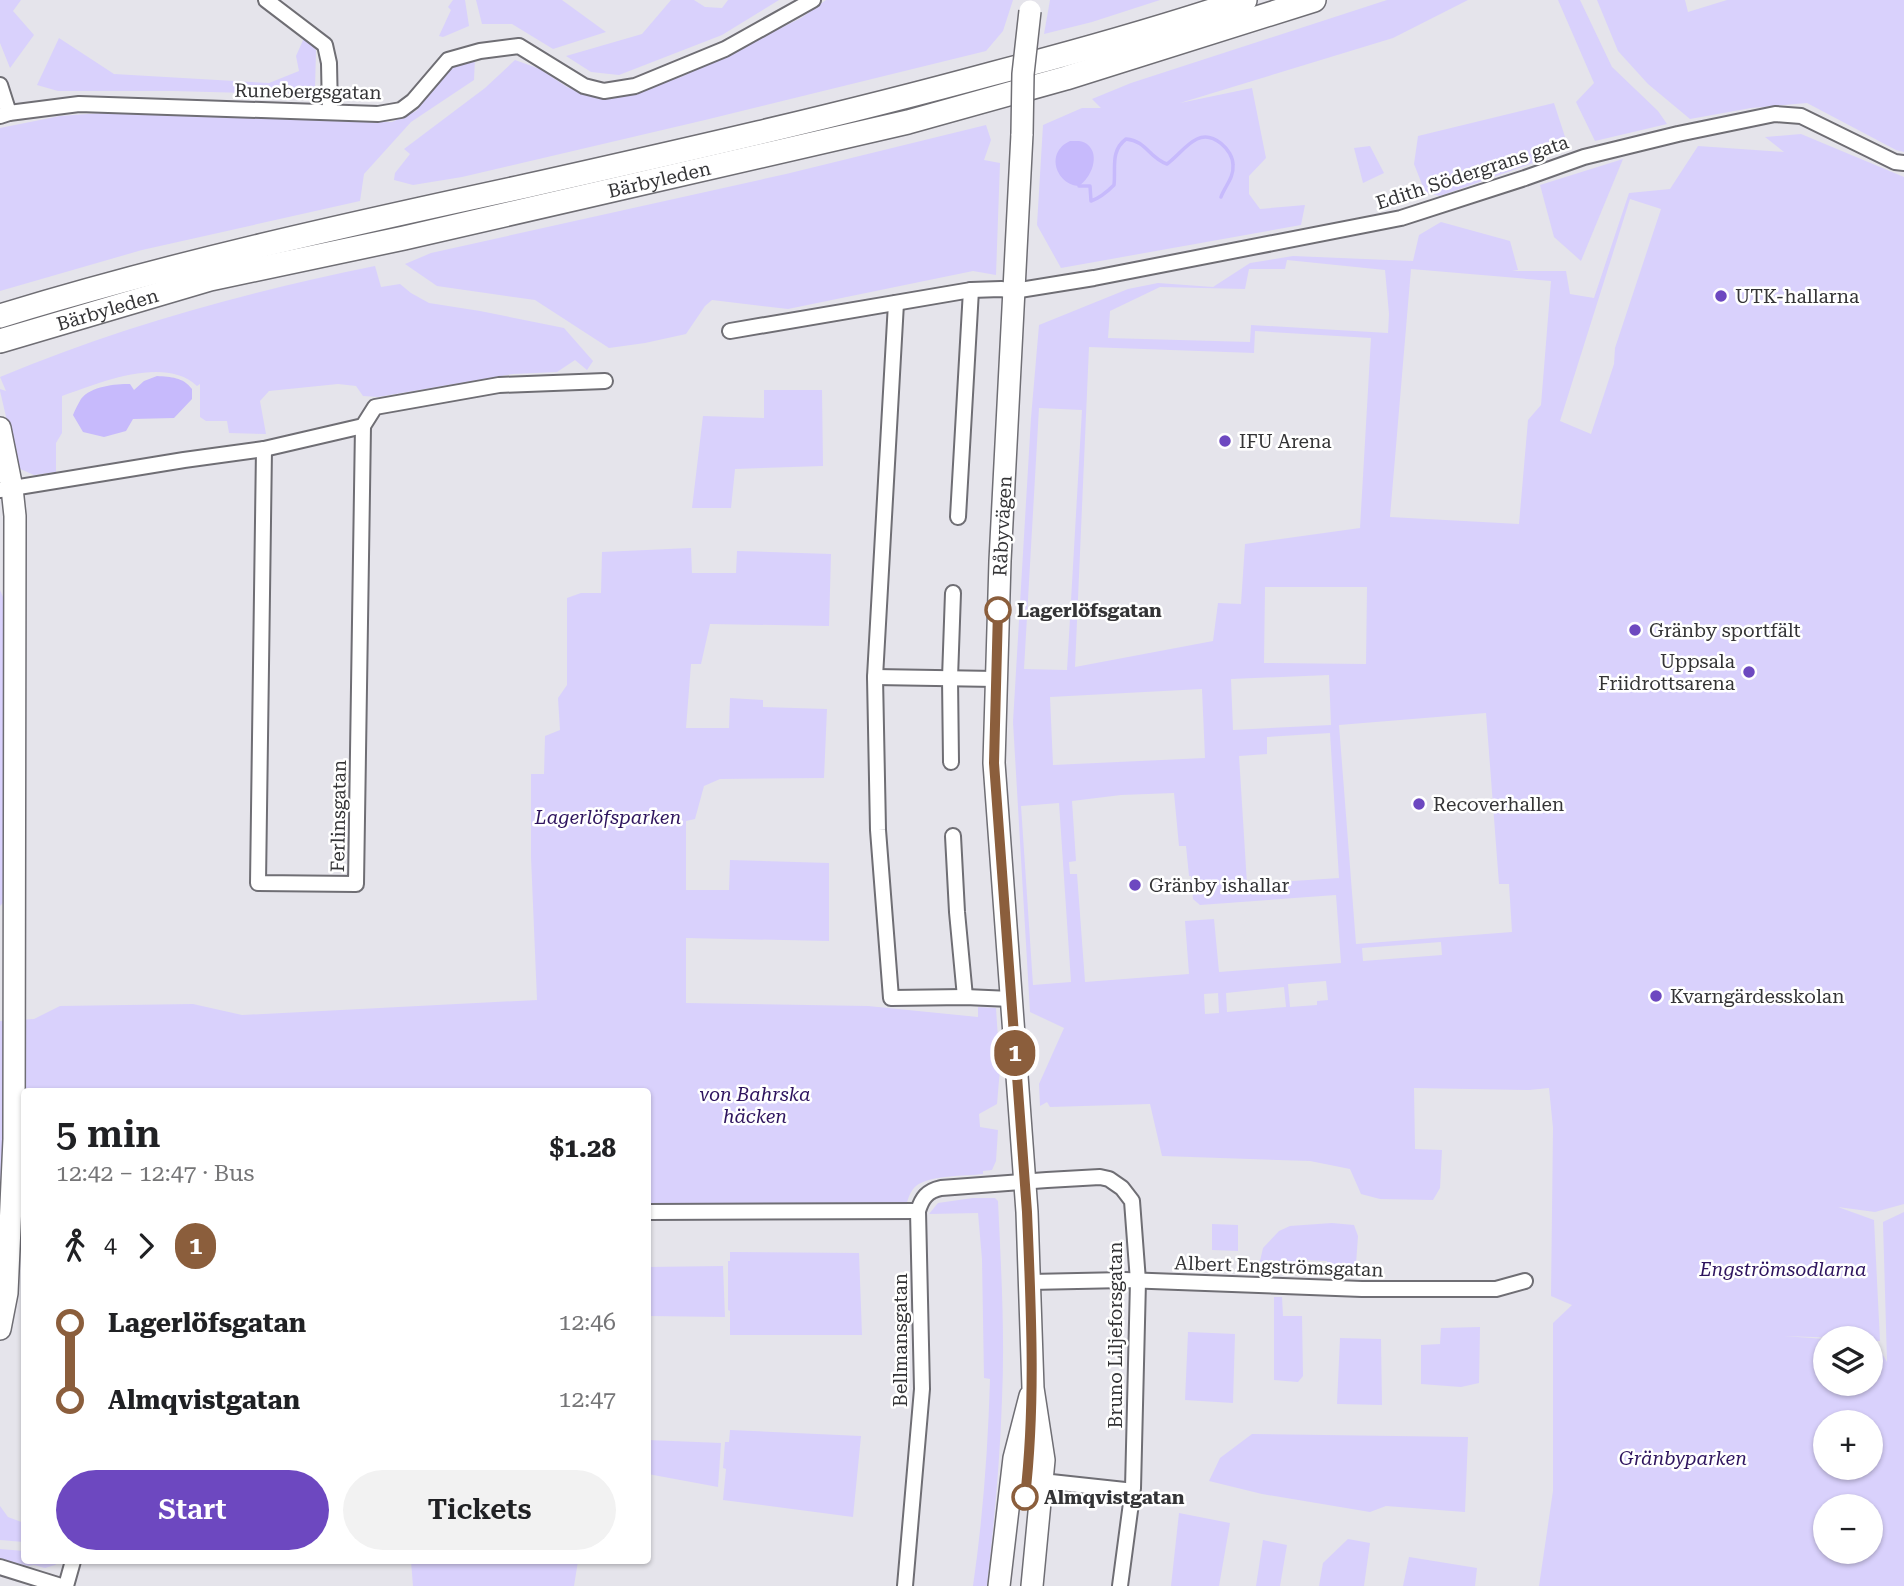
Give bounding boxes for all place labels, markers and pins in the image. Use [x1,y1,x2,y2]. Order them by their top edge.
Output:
place label: UTK-hallarna [1735,285,1860,308]
marker: UTK-hallarna [1713,288,1729,304]
place label: IFU Arena [1239,430,1332,453]
marker: IFU Arena [1217,433,1233,449]
marker: Lagerlöfsgatan [985,597,1011,623]
place label: Lagerlöfsgatan [1017,599,1162,622]
place label: Gränby sportfält [1649,619,1801,642]
marker: Gränby sportfält [1627,622,1643,638]
place label: Uppsala Friidrottsarena [1598,650,1736,695]
marker: Uppsala Friidrottsarena [1741,664,1757,680]
place label: Recoverhallen [1433,793,1564,816]
marker: Recoverhallen [1411,796,1427,812]
place label: Gränby ishallar [1149,874,1289,897]
marker: Gränby ishallar [1127,877,1143,893]
place label: Kvarngärdesskolan [1670,985,1844,1008]
marker: Kvarngärdesskolan [1648,988,1664,1004]
marker: Almqvistgatan [1012,1484,1038,1510]
place label: Almqvistgatan [1044,1486,1185,1509]

